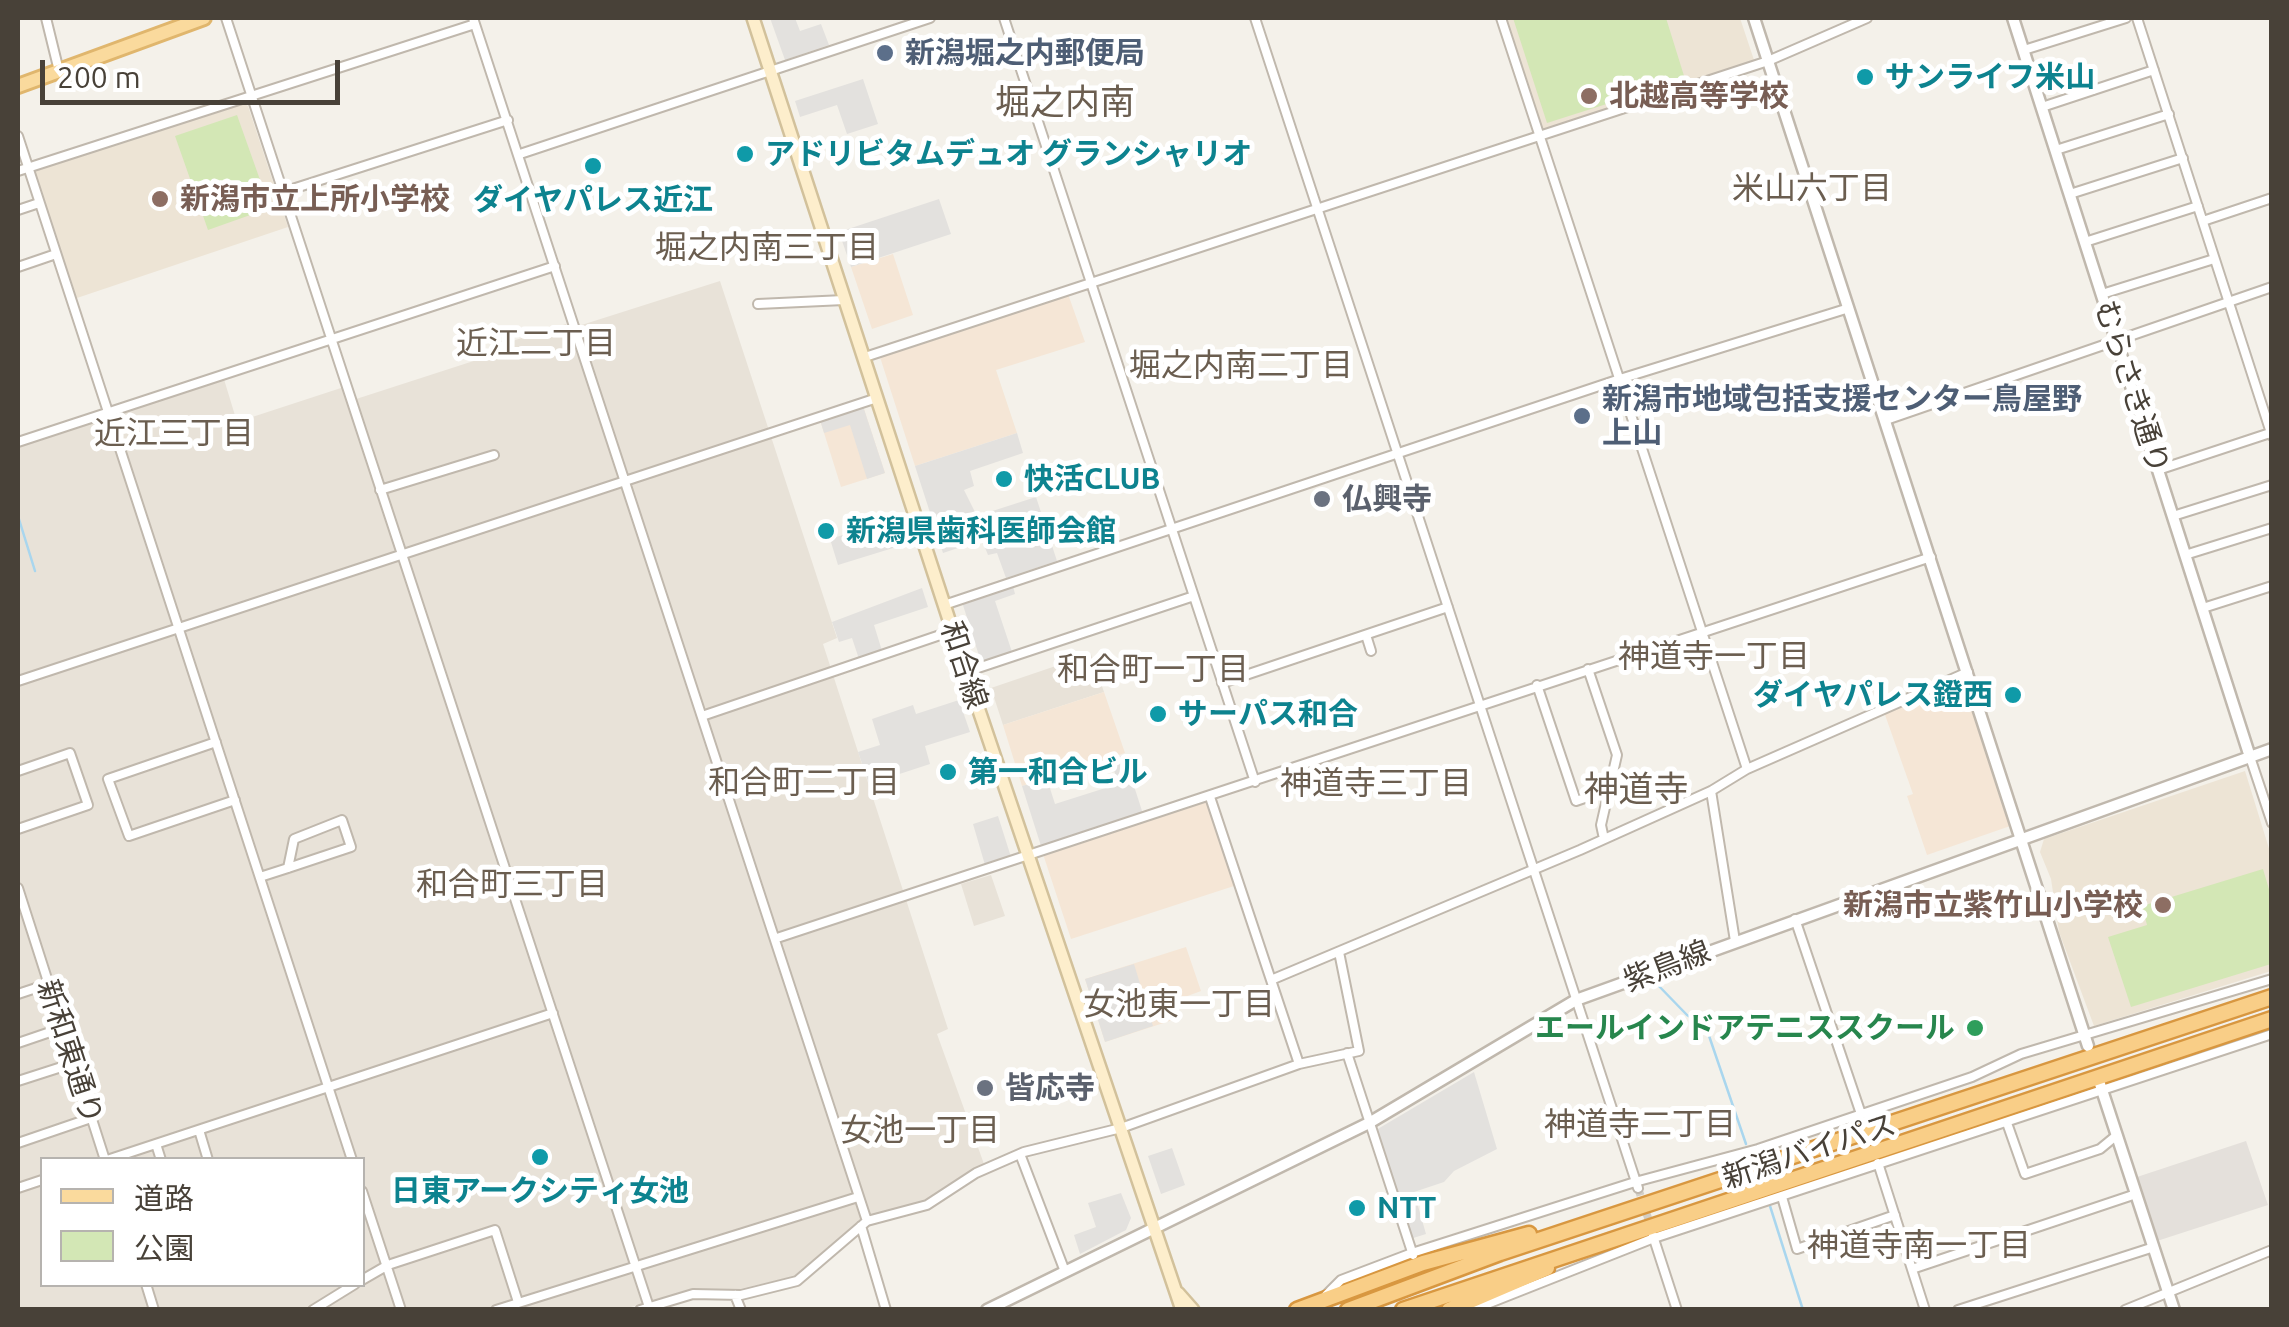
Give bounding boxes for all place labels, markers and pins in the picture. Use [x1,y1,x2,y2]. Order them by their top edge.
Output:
place label: 新潟堀之内郵便局 [905,35,1145,71]
marker: 新潟堀之内郵便局 [874,42,896,64]
place label: サンライフ米山 [1885,59,2095,95]
marker: サンライフ米山 [1854,66,1876,88]
place label: 北越高等学校 [1609,78,1789,114]
marker: 北越高等学校 [1578,85,1600,107]
place label: アドリビタムデュオ グランシャリオ [765,136,1252,172]
marker: アドリビタムデュオ グランシャリオ [734,143,756,165]
marker: ダイヤパレス近江 [582,155,604,177]
place label: 新潟市立上所小学校 [180,181,450,217]
place label: ダイヤパレス近江 [473,182,713,218]
marker: 新潟市立上所小学校 [149,188,171,210]
place label: 新潟市地域包括支援センター鳥屋野 上山 [1602,381,2082,452]
marker: 新潟市地域包括支援センター鳥屋野 上山 [1571,405,1593,427]
place label: 快活CLUB [1024,461,1160,497]
marker: 快活CLUB [993,468,1015,490]
place label: 仏興寺 [1342,481,1432,517]
marker: 仏興寺 [1311,488,1333,510]
place label: 新潟県歯科医師会館 [846,513,1116,549]
marker: 新潟県歯科医師会館 [815,520,837,542]
place label: ダイヤパレス鐙西 [1753,677,1993,713]
marker: ダイヤパレス鐙西 [2002,684,2024,706]
place label: サーパス和合 [1178,696,1358,732]
marker: サーパス和合 [1147,703,1169,725]
place label: 第一和合ビル [968,754,1148,790]
marker: 第一和合ビル [937,761,959,783]
place label: 新潟市立紫竹山小学校 [1843,887,2143,923]
marker: 新潟市立紫竹山小学校 [2152,894,2174,916]
place label: エールインドアテニススクール [1535,1010,1955,1046]
marker: エールインドアテニススクール [1964,1017,1986,1039]
place label: 皆応寺 [1005,1070,1095,1106]
marker: 皆応寺 [974,1077,996,1099]
marker: 日東アークシティ女池 [529,1146,551,1168]
place label: 日東アークシティ女池 [391,1173,689,1209]
place label: NTT [1377,1190,1436,1226]
marker: NTT [1346,1197,1368,1219]

